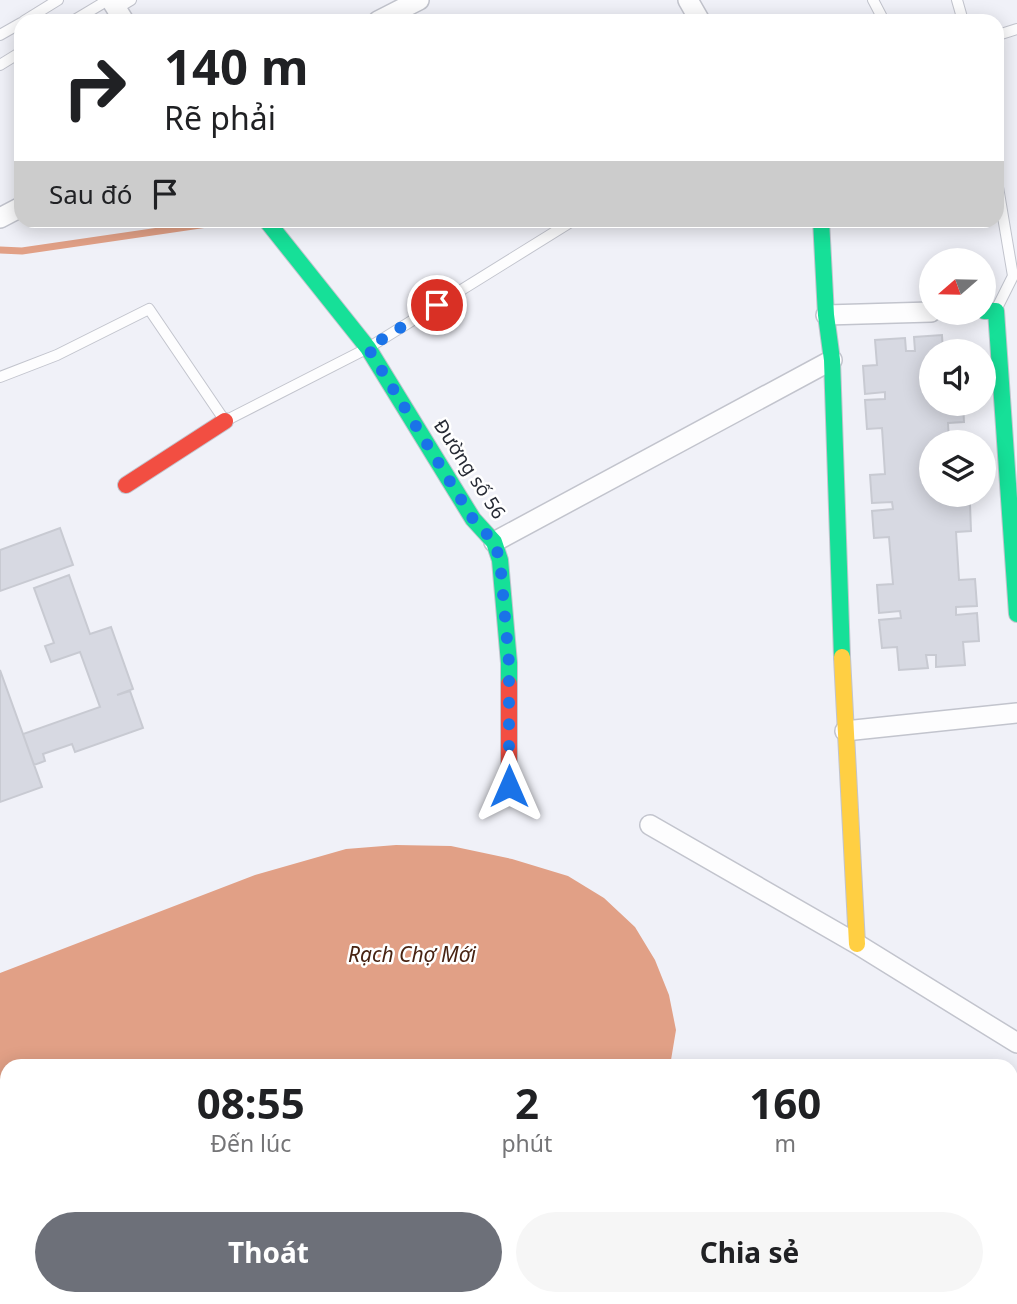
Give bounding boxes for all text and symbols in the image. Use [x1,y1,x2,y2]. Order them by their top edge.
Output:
text: 140 m [164,33,309,99]
icon: right [49,42,140,133]
text: Rẽ phải [164,96,276,139]
icon: arrive [146,175,184,213]
text: Sau đó [49,176,132,212]
north arrow [919,248,996,326]
map controls [919,248,996,507]
pin [407,275,467,335]
icon: arrive [418,286,456,324]
button: sound [919,339,996,416]
street label: Đường số 56 [428,414,512,524]
button: layers [919,430,996,507]
position arrow [472,749,546,823]
water label: Rạch Chợ Mới [348,940,477,968]
text: 08:55 [197,1074,305,1131]
text: 2 [515,1074,539,1131]
text: 160 [749,1074,821,1131]
text: Đến lúc [210,1127,291,1159]
text: phút [501,1127,552,1159]
text: m [774,1127,796,1159]
button: Thoát [35,1212,502,1292]
button: Chia sẻ [516,1212,983,1292]

